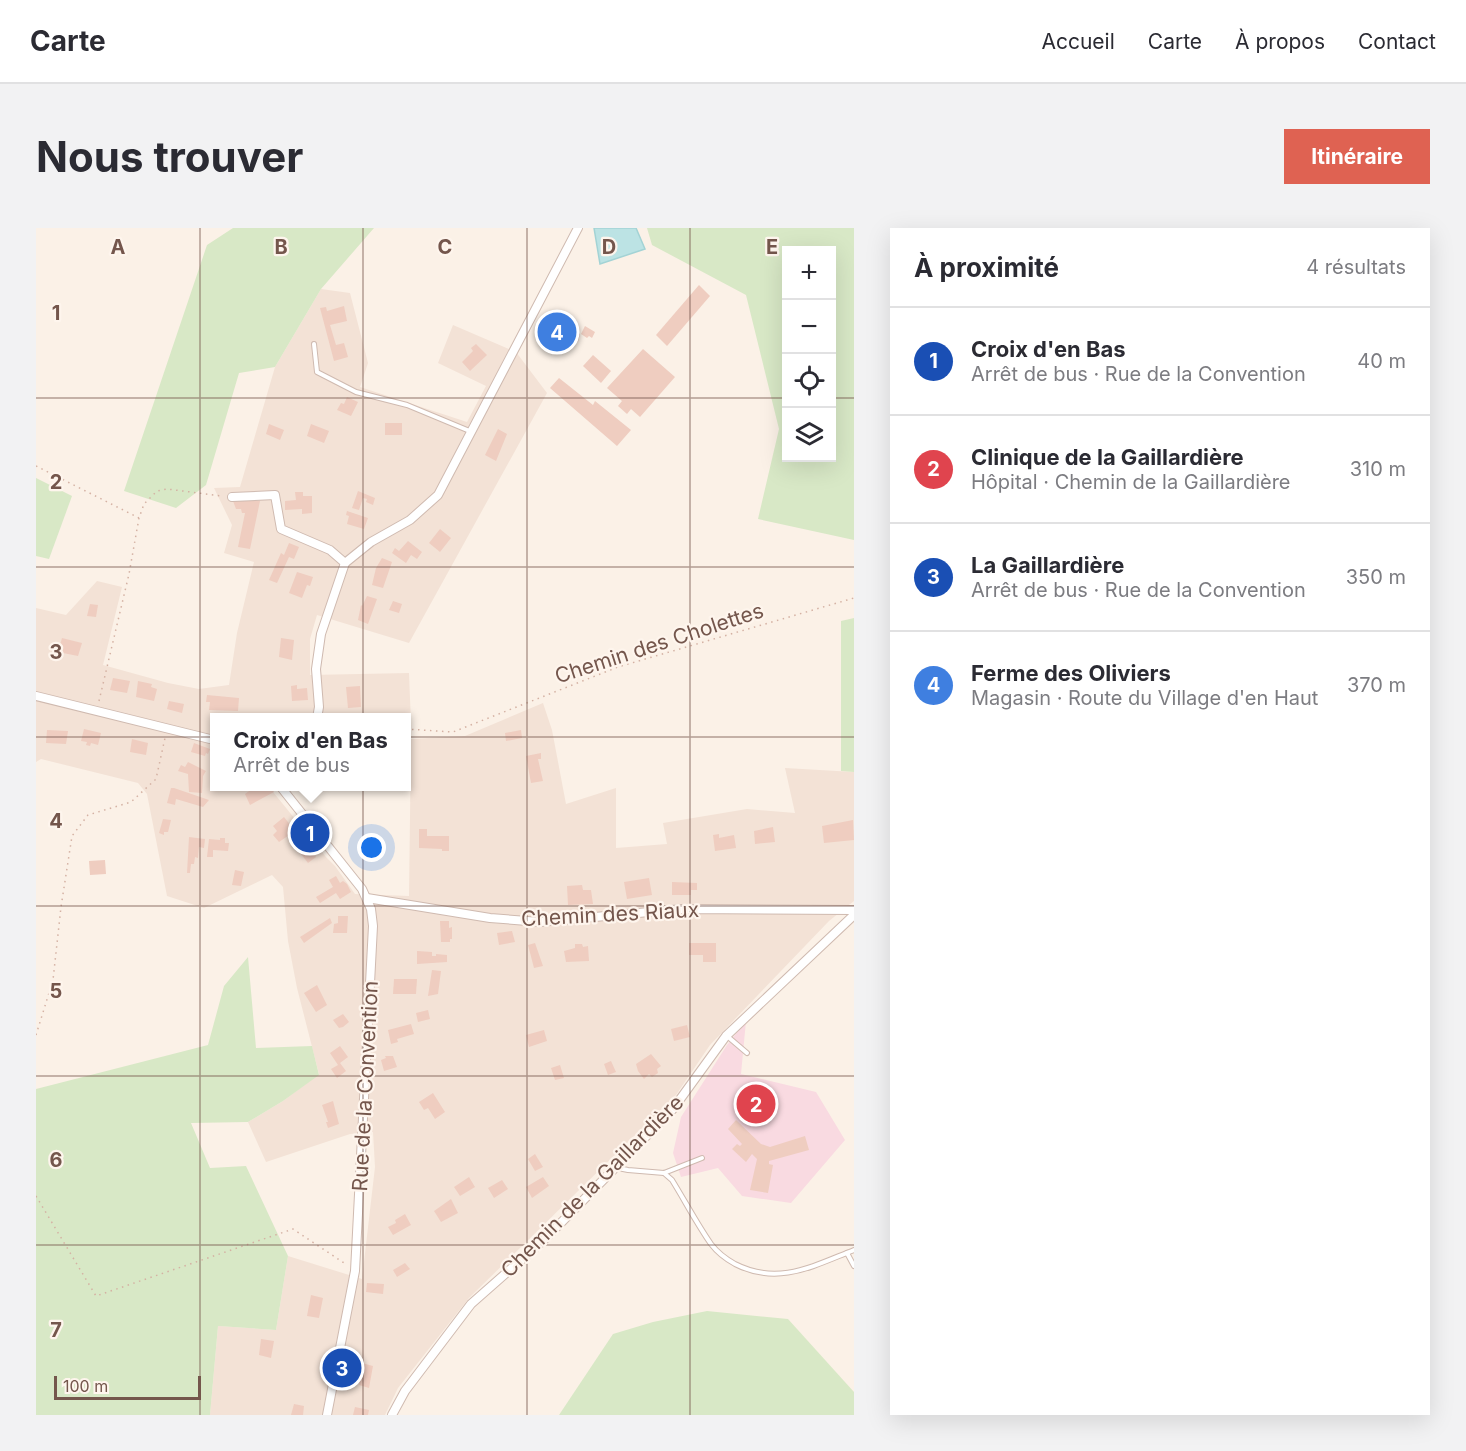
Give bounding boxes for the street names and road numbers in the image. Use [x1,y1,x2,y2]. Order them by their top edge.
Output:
street label: Chemin des Cholettes [552,597,766,689]
street label: Chemin des Riaux [520,897,700,931]
street label: Rue de la Convention [347,980,383,1192]
street label: Chemin de la Gaillardière [496,1090,688,1282]

